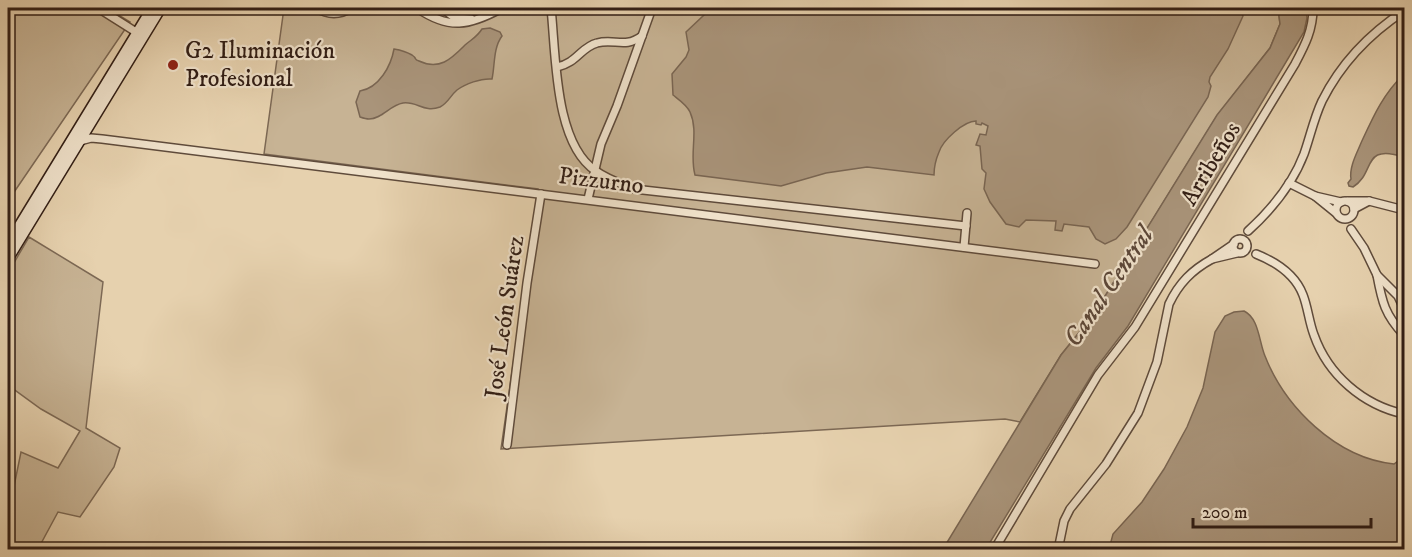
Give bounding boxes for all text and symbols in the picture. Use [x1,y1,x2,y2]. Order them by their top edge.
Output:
place label: G2 Iluminación Profesional [185,36,335,94]
marker: G2 Iluminación Profesional [166,58,180,72]
street label: Arribeños [1174,117,1248,211]
street label: Pizzurno [557,161,645,201]
water label: Canal Central [1057,218,1163,353]
street label: José León Suárez [478,233,531,402]
scale bar [1193,491,1372,529]
text: 200 m [1202,502,1248,524]

